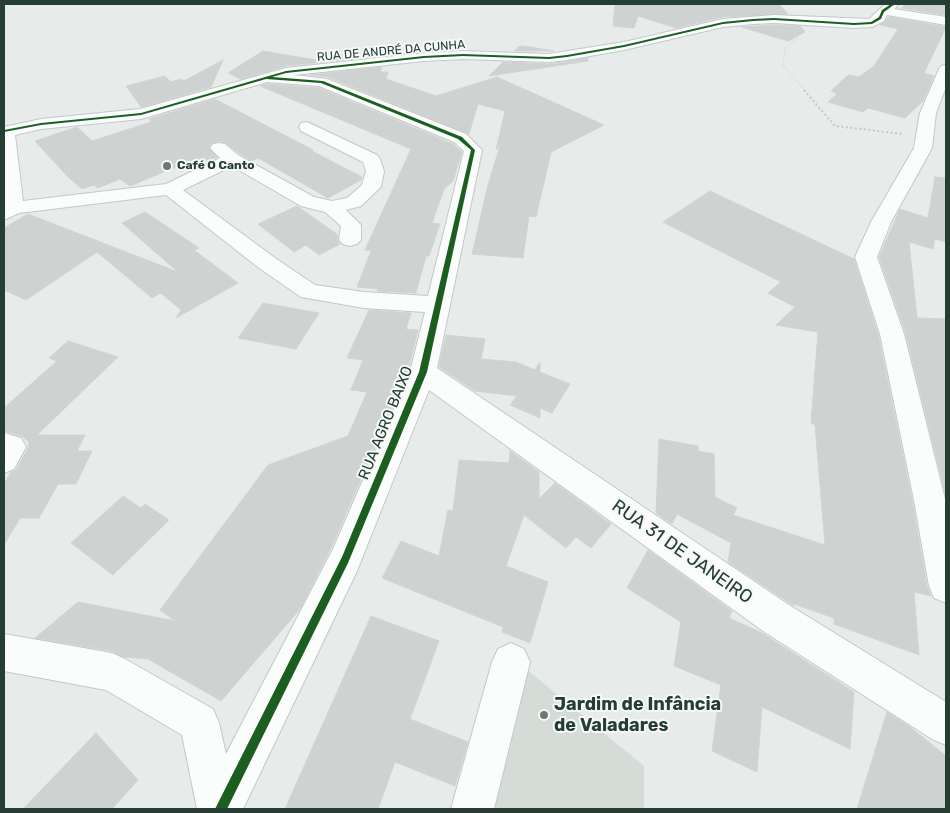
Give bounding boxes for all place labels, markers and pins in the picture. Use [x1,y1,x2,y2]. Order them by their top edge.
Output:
place label: Café O Canto [177,159,255,173]
marker: Café O Canto [161,160,173,172]
place label: Jardim de Infância de Valadares [554,694,721,736]
marker: Jardim de Infância de Valadares [538,709,550,721]

